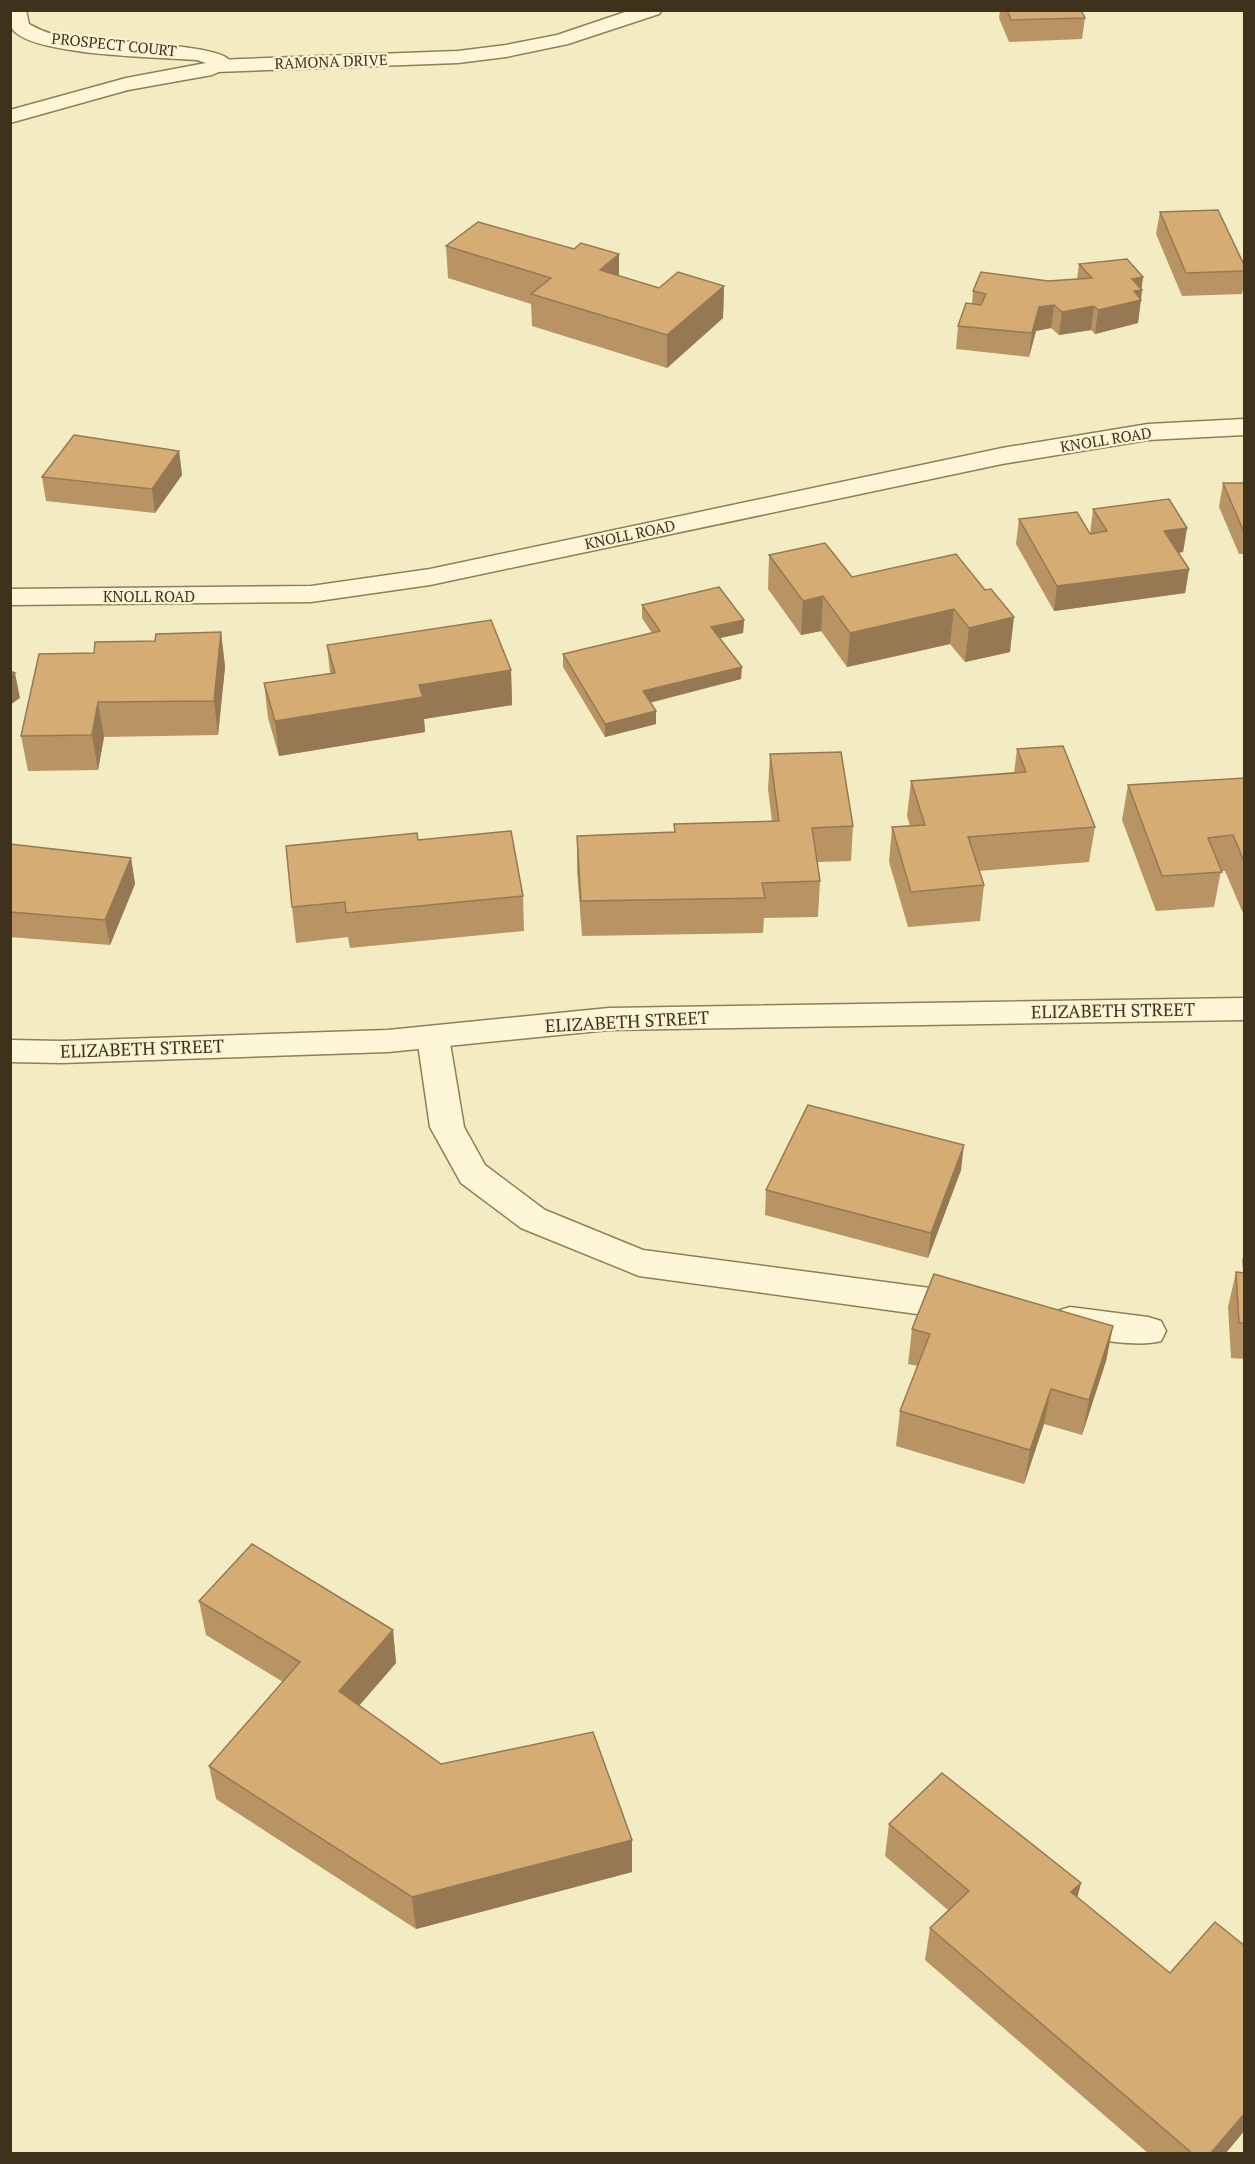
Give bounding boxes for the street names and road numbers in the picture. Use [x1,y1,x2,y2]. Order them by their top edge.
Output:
street label: PROSPECT COURT [51,27,178,61]
street label: RAMONA DRIVE [274,49,388,73]
street label: KNOLL ROAD [1059,422,1153,456]
street label: KNOLL ROAD [583,515,677,553]
street label: KNOLL ROAD [103,586,195,606]
street label: ELIZABETH STREET [1031,997,1195,1023]
street label: ELIZABETH STREET [544,1005,710,1037]
street label: ELIZABETH STREET [60,1033,224,1063]

